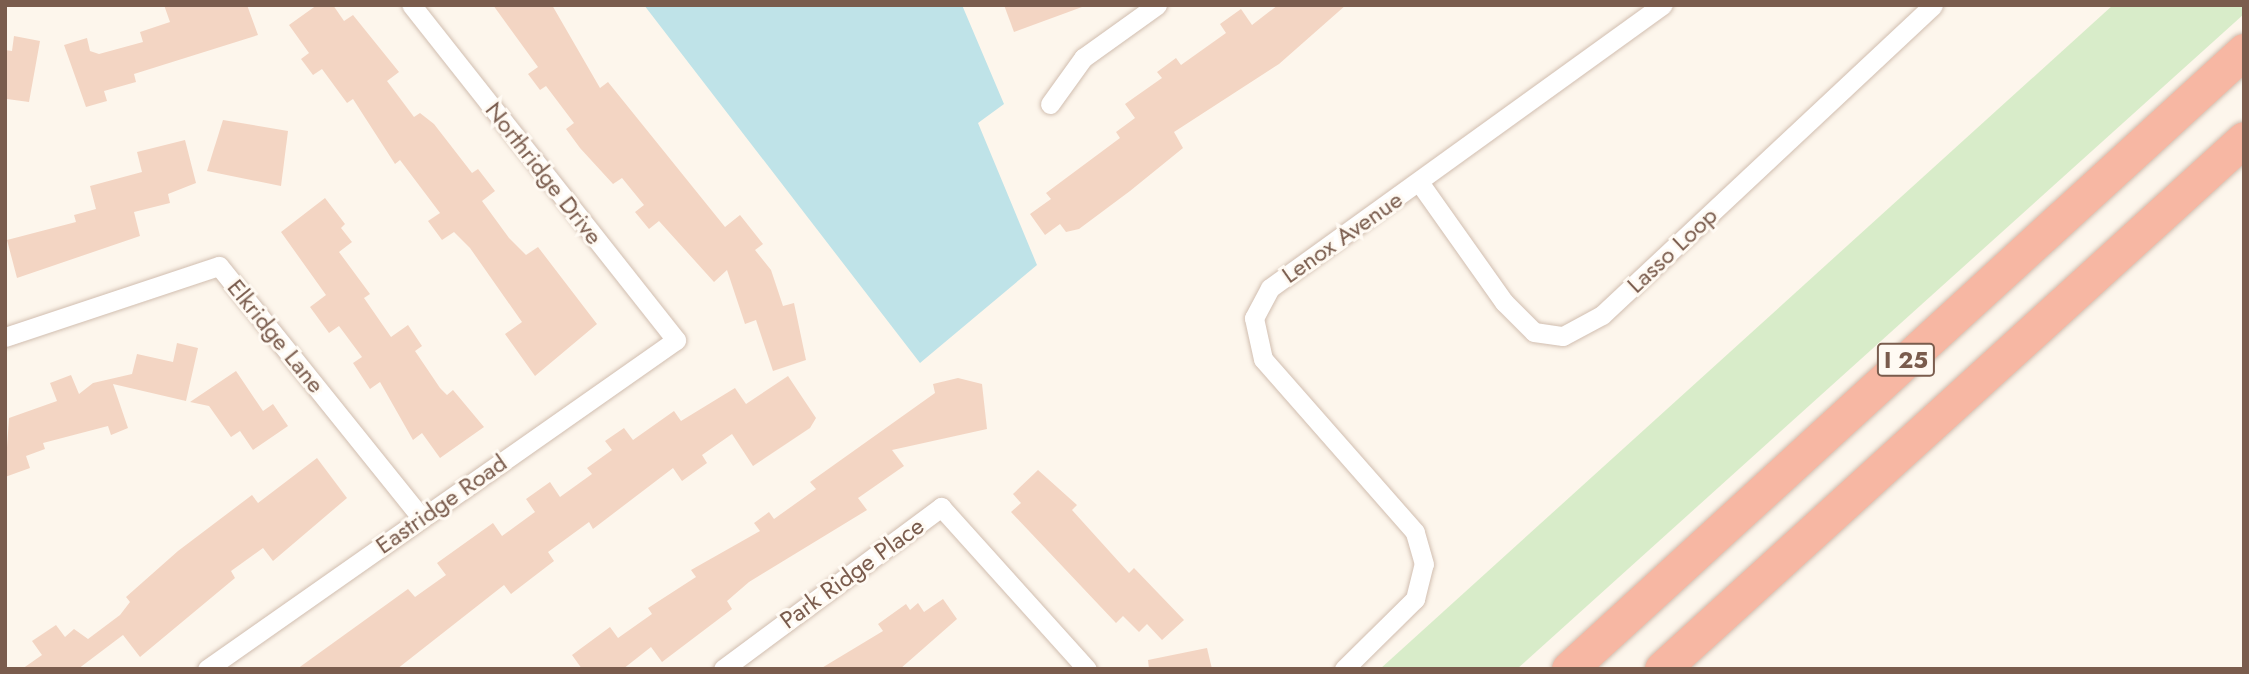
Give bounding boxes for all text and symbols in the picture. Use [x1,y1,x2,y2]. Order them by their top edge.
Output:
street label: Northridge Drive [479,96,609,250]
street label: Lenox Avenue [1276,185,1408,289]
street label: Lasso Loop [1621,201,1723,299]
street label: Elkridge Lane [221,273,331,399]
road number: I 25 [1876,340,1936,380]
street label: Eastridge Road [370,448,512,560]
street label: Park Ridge Place [775,511,929,635]

